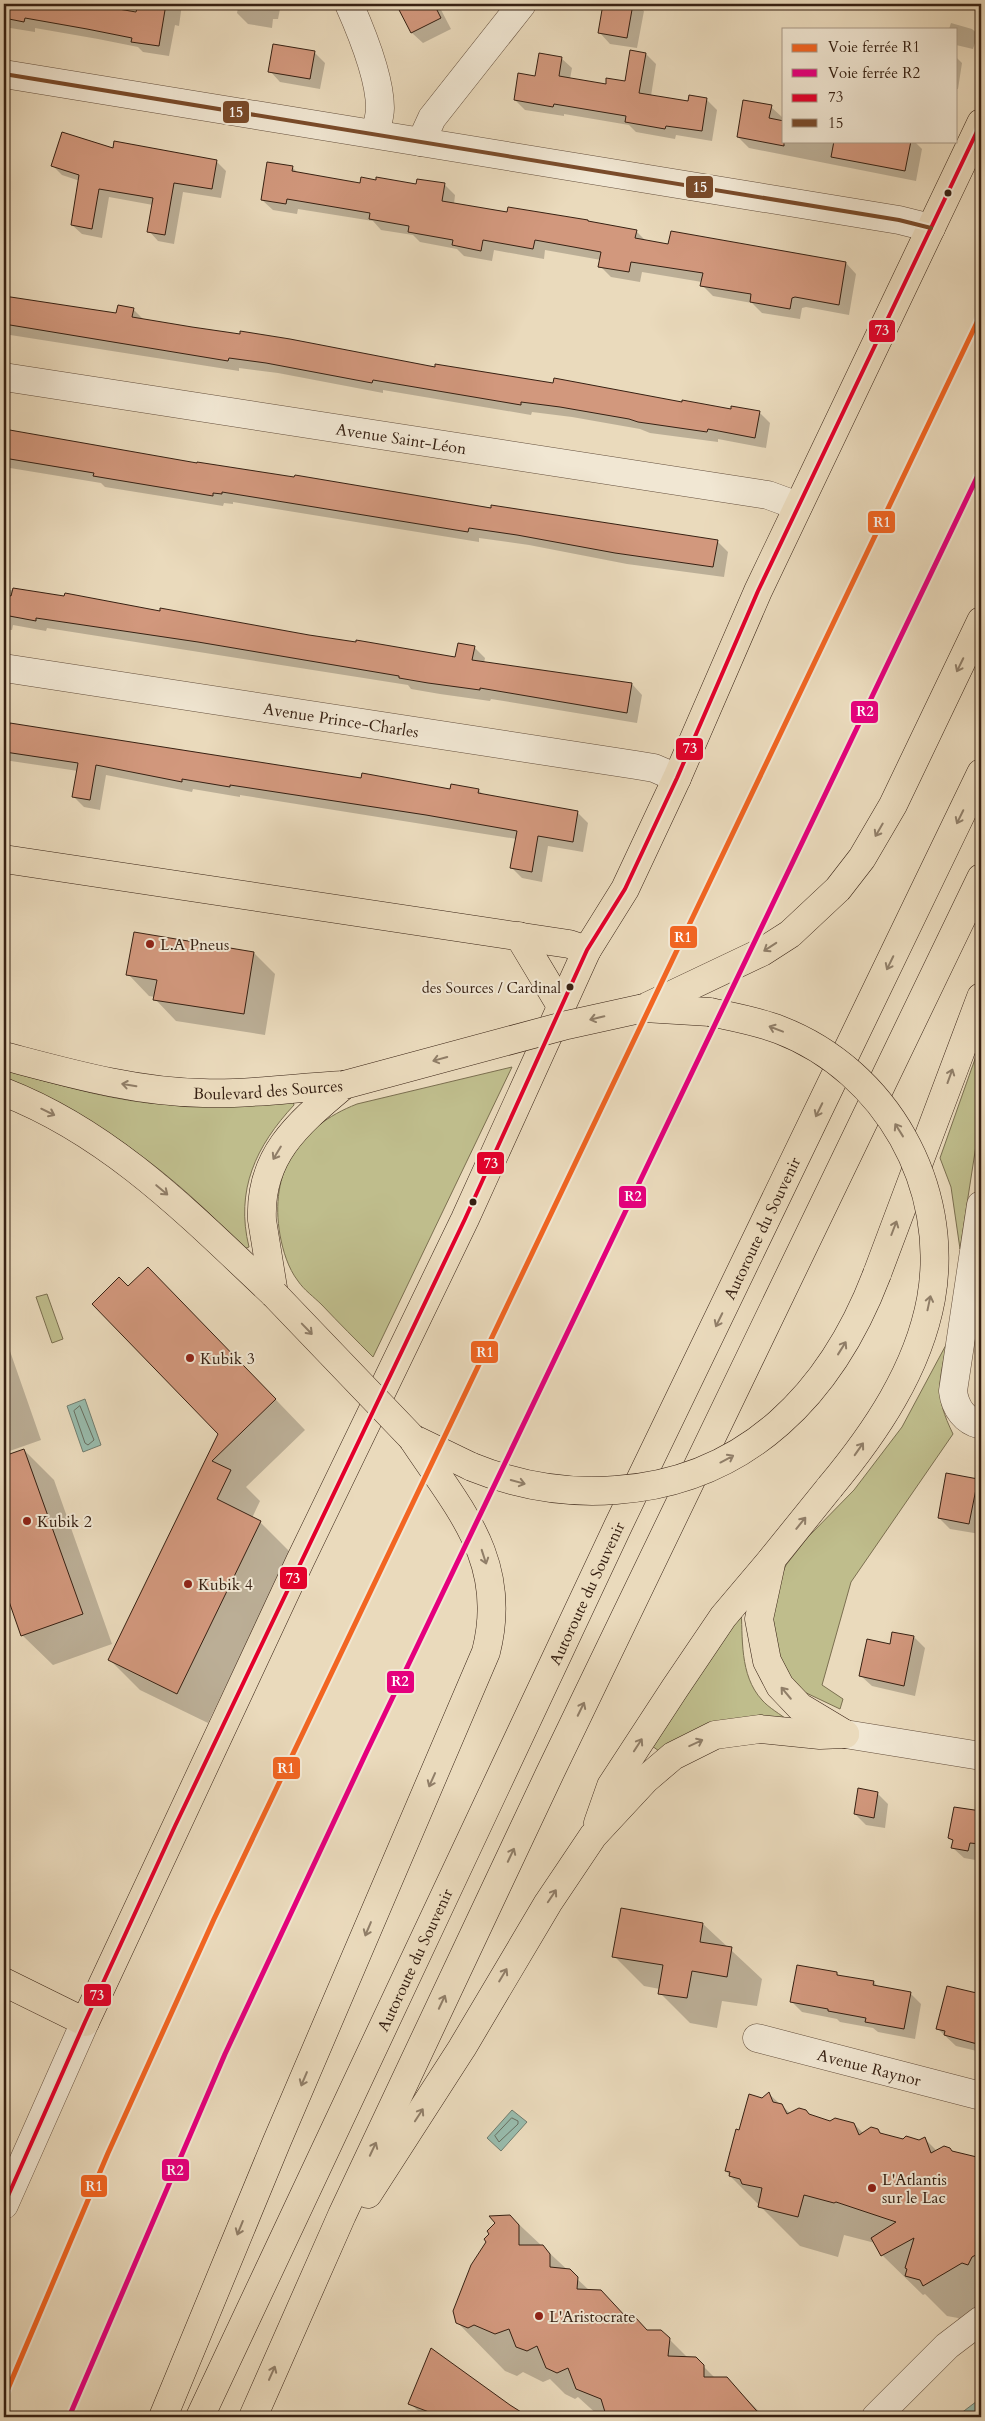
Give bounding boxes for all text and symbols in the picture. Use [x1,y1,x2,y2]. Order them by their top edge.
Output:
legend [782,28,958,142]
text: Voie ferrée R1 [828,37,920,57]
text: Voie ferrée R2 [828,63,921,83]
text: 73 [828,87,843,107]
line badge: 15 [222,100,250,124]
text: 15 [229,103,243,122]
text: 15 [828,113,843,133]
line badge: 15 [685,175,714,199]
text: 15 [693,178,707,197]
unlabelled marker [943,188,953,198]
line badge: 73 [868,319,896,343]
text: 73 [875,321,889,340]
street label: Avenue Saint-Léon [334,418,468,460]
line badge: R1 [867,510,896,534]
text: R1 [873,513,891,532]
one-way arrow [955,657,964,672]
street label: Avenue Prince-Charles [262,698,420,744]
line badge: R2 [850,700,879,724]
text: R2 [856,702,874,721]
line badge: 73 [675,737,704,761]
text: 73 [683,739,697,758]
one-way arrow [955,809,964,824]
one-way arrow [874,822,884,837]
line badge: R1 [669,925,698,949]
text: R1 [674,928,692,947]
place label: L.A Pneus [160,934,229,956]
marker: L.A Pneus [144,938,156,950]
one-way arrow [763,943,777,953]
one-way arrow [884,956,894,971]
place label: des Sources / Cardinal [422,978,561,998]
marker: des Sources / Cardinal [565,982,575,992]
one-way arrow [589,1014,605,1023]
one-way arrow [769,1024,784,1033]
one-way arrow [432,1055,448,1064]
one-way arrow [946,1068,955,1084]
street label: Boulevard des Sources [193,1075,343,1105]
one-way arrow [121,1080,137,1090]
one-way arrow [814,1102,824,1117]
one-way arrow [40,1108,55,1117]
one-way arrow [894,1124,904,1138]
one-way arrow [272,1146,282,1160]
line badge: 73 [476,1151,505,1175]
street label: Autoroute du Souvenir [719,1153,806,1303]
text: 73 [484,1154,498,1173]
one-way arrow [156,1184,169,1195]
line badge: R2 [618,1185,647,1209]
text: R2 [624,1187,642,1206]
unlabelled marker [468,1197,478,1207]
one-way arrow [890,1221,899,1236]
one-way arrow [925,1296,934,1312]
one-way arrow [714,1312,723,1327]
one-way arrow [301,1323,314,1335]
line badge: R1 [470,1340,499,1364]
one-way arrow [837,1341,847,1355]
text: R1 [476,1343,494,1362]
place label: Kubik 3 [200,1348,255,1370]
marker: Kubik 3 [184,1352,196,1364]
one-way arrow [854,1443,865,1456]
one-way arrow [719,1454,733,1464]
one-way arrow [509,1478,525,1488]
place label: Kubik 2 [37,1511,92,1533]
marker: Kubik 2 [21,1515,33,1527]
one-way arrow [796,1517,807,1530]
street label: Autoroute du Souvenir [544,1518,630,1669]
one-way arrow [480,1549,489,1564]
line badge: 73 [279,1566,308,1590]
text: 73 [286,1569,300,1588]
place label: Kubik 4 [198,1574,253,1596]
marker: Kubik 4 [182,1578,194,1590]
line badge: R2 [386,1670,415,1694]
text: R2 [391,1672,409,1691]
one-way arrow [780,1687,791,1700]
one-way arrow [577,1702,587,1717]
one-way arrow [688,1737,703,1747]
one-way arrow [633,1739,643,1753]
line badge: R1 [272,1756,301,1780]
text: R1 [277,1759,295,1778]
one-way arrow [427,1772,437,1787]
one-way arrow [507,1848,517,1863]
street label: Autoroute du Souvenir [372,1885,458,2035]
one-way arrow [547,1889,558,1903]
one-way arrow [363,1921,372,1936]
one-way arrow [499,1969,509,1983]
line badge: 73 [83,1983,112,2007]
text: 73 [90,1986,104,2005]
one-way arrow [438,1995,447,2010]
street label: Avenue Raynor [815,2044,923,2092]
one-way arrow [298,2071,308,2086]
one-way arrow [414,2108,424,2122]
one-way arrow [369,2142,378,2157]
line badge: R2 [161,2158,190,2182]
text: R2 [166,2161,184,2180]
place label: L'Atlantis sur le Lac [882,2169,947,2209]
line badge: R1 [80,2174,108,2198]
text: R1 [85,2177,103,2196]
marker: L'Atlantis sur le Lac [866,2182,878,2194]
one-way arrow [235,2220,245,2235]
place label: L'Aristocrate [549,2306,635,2328]
marker: L'Aristocrate [533,2310,545,2322]
one-way arrow [268,2366,278,2381]

